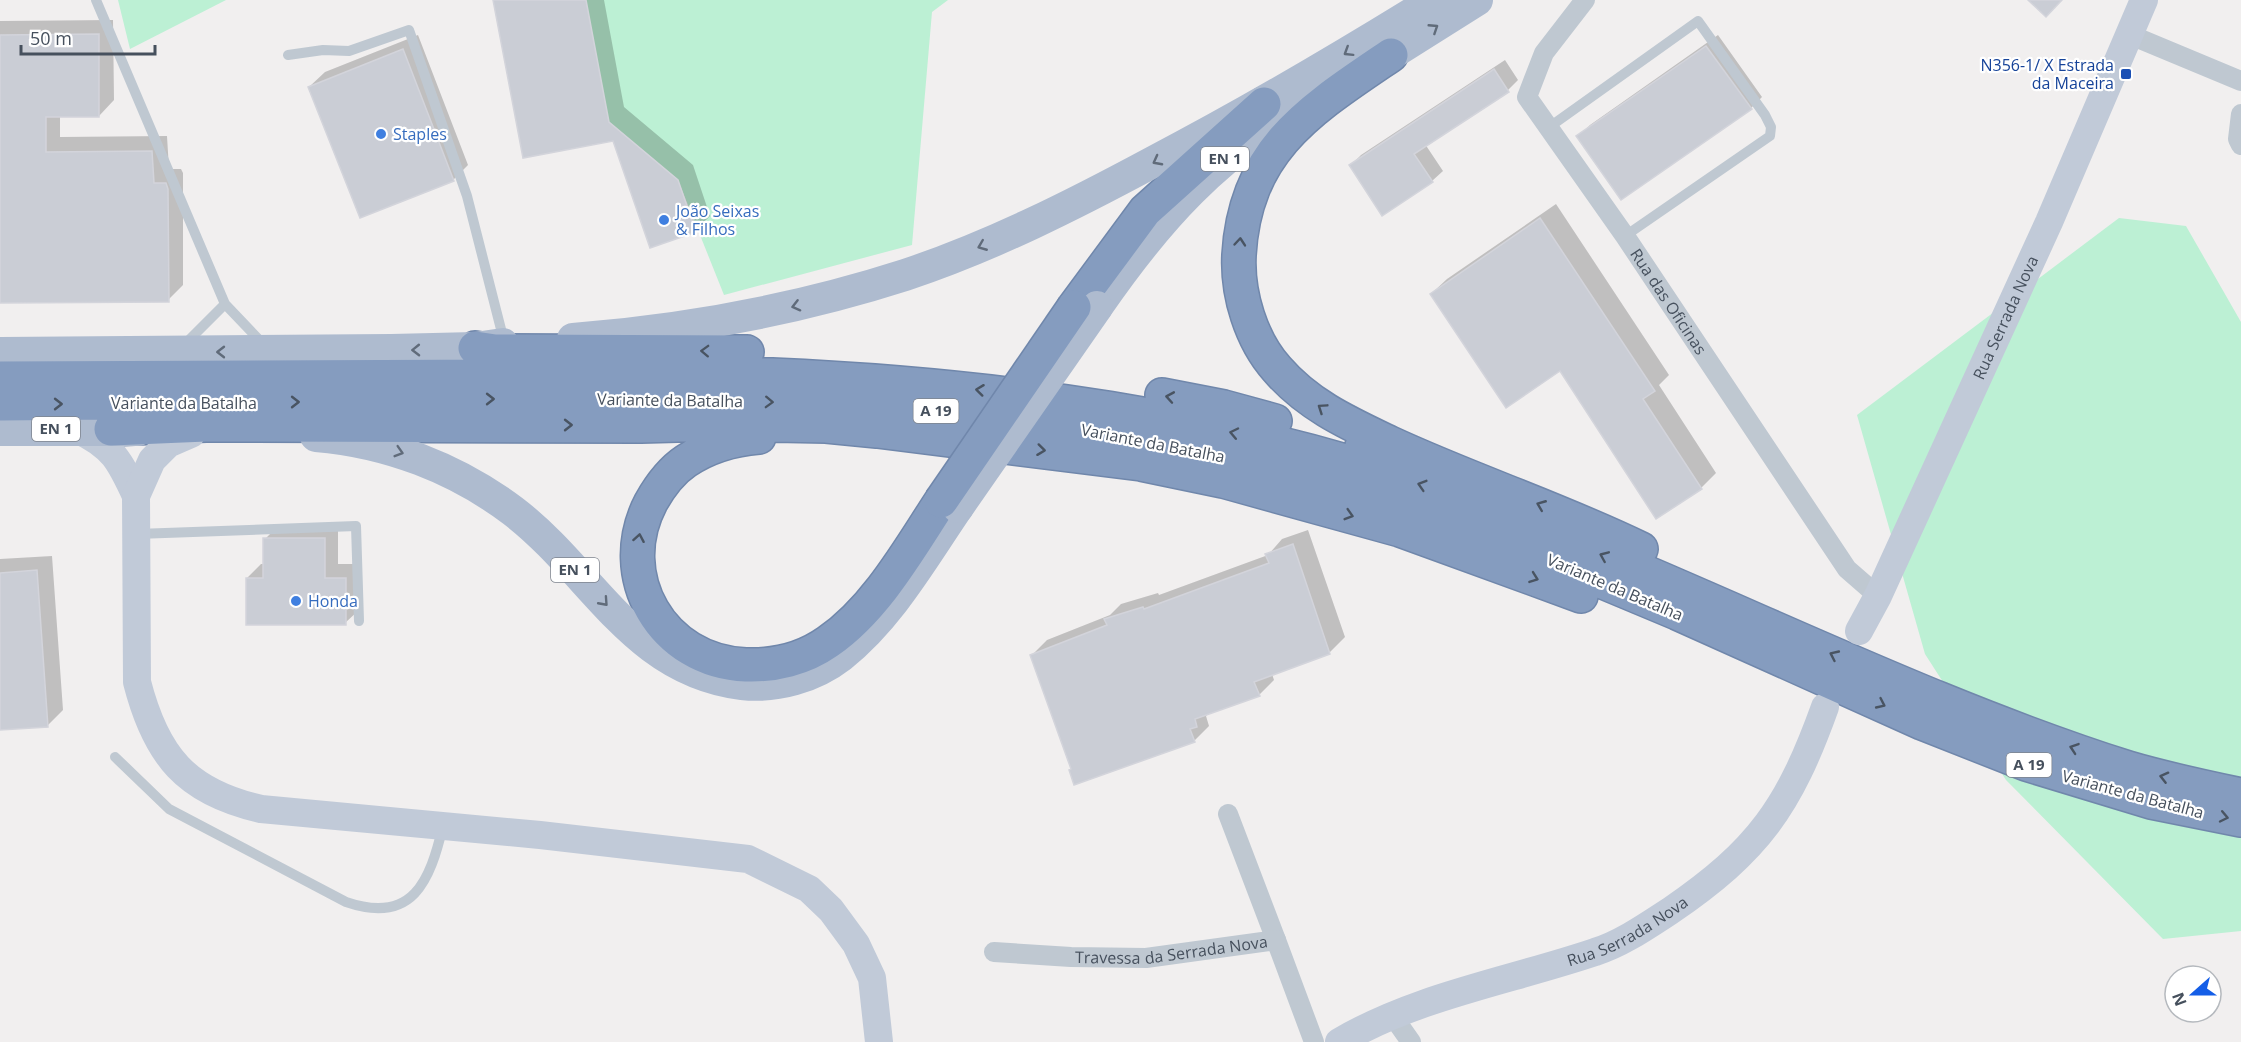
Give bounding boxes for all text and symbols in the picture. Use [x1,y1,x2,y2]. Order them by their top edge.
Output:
scale bar [21,18,154,56]
one-way arrow [1428,24,1438,36]
text: 50 m [30,26,72,50]
one-way arrow [1344,45,1354,57]
place label: N356-1/ X Estrada da Maceira [1980,54,2114,94]
marker: N356-1/ X Estrada da Maceira [2119,67,2133,81]
place label: Staples [393,123,447,145]
marker: Staples [374,127,388,141]
road number: EN 1 [1201,147,1249,171]
one-way arrow [1152,153,1163,165]
place label: João Seixas & Filhos [674,200,759,240]
marker: João Seixas & Filhos [657,213,671,227]
one-way arrow [1233,238,1246,247]
one-way arrow [977,239,988,251]
street label: Rua das Oficinas [1625,244,1712,359]
street label: Rua Serrada Nova [1967,252,2043,383]
one-way arrow [791,298,801,311]
one-way arrow [412,343,421,356]
one-way arrow [700,345,709,357]
one-way arrow [217,346,226,358]
one-way arrow [975,384,984,397]
street label: Variante da Batalha [597,388,743,412]
one-way arrow [1166,391,1176,404]
street label: Variante da Batalha [111,392,257,414]
one-way arrow [486,393,495,405]
one-way arrow [291,396,300,408]
one-way arrow [765,396,774,408]
one-way arrow [54,398,63,410]
road number: A 19 [914,399,958,423]
one-way arrow [1317,404,1328,415]
road number: EN 1 [32,417,80,441]
one-way arrow [564,418,573,431]
street label: Variante da Batalha [1079,418,1227,468]
one-way arrow [1229,427,1239,440]
one-way arrow [1037,444,1046,456]
one-way arrow [393,445,404,457]
one-way arrow [1417,480,1428,492]
one-way arrow [1536,500,1547,512]
one-way arrow [1343,508,1354,520]
one-way arrow [633,534,645,543]
street label: Variante da Batalha [1544,548,1686,626]
one-way arrow [1599,551,1610,563]
road number: EN 1 [551,558,599,582]
one-way arrow [1528,571,1538,584]
place label: Honda [308,590,358,612]
marker: Honda [289,594,303,608]
one-way arrow [597,595,608,606]
one-way arrow [1829,650,1840,662]
one-way arrow [1874,696,1885,708]
one-way arrow [2069,743,2080,755]
road number: A 19 [2006,753,2052,777]
street label: Variante da Batalha [2060,764,2206,824]
one-way arrow [2160,772,2170,785]
one-way arrow [2219,810,2229,823]
street label: Rua Serrada Nova [1564,891,1692,971]
street label: Travessa da Serrada Nova [1075,930,1269,969]
north arrow [2163,964,2223,1024]
text: N [2166,989,2192,1009]

